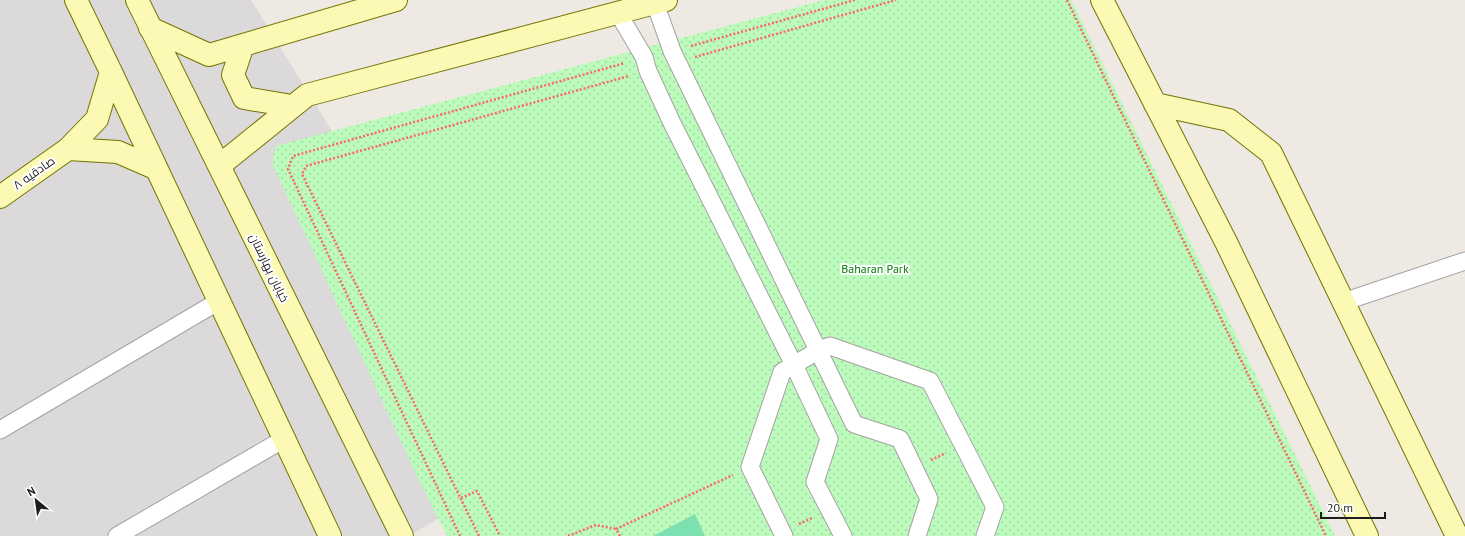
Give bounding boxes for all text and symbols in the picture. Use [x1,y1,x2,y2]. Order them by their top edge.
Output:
street label: صادقیه ۸ [10,153,58,192]
street label: خیابان بهارستان [246,231,293,305]
park label: Baharan Park [841,261,909,276]
north arrow [16,480,56,520]
text: N [25,483,38,499]
scale bar [1321,494,1385,520]
text: 20 m [1327,500,1353,515]

